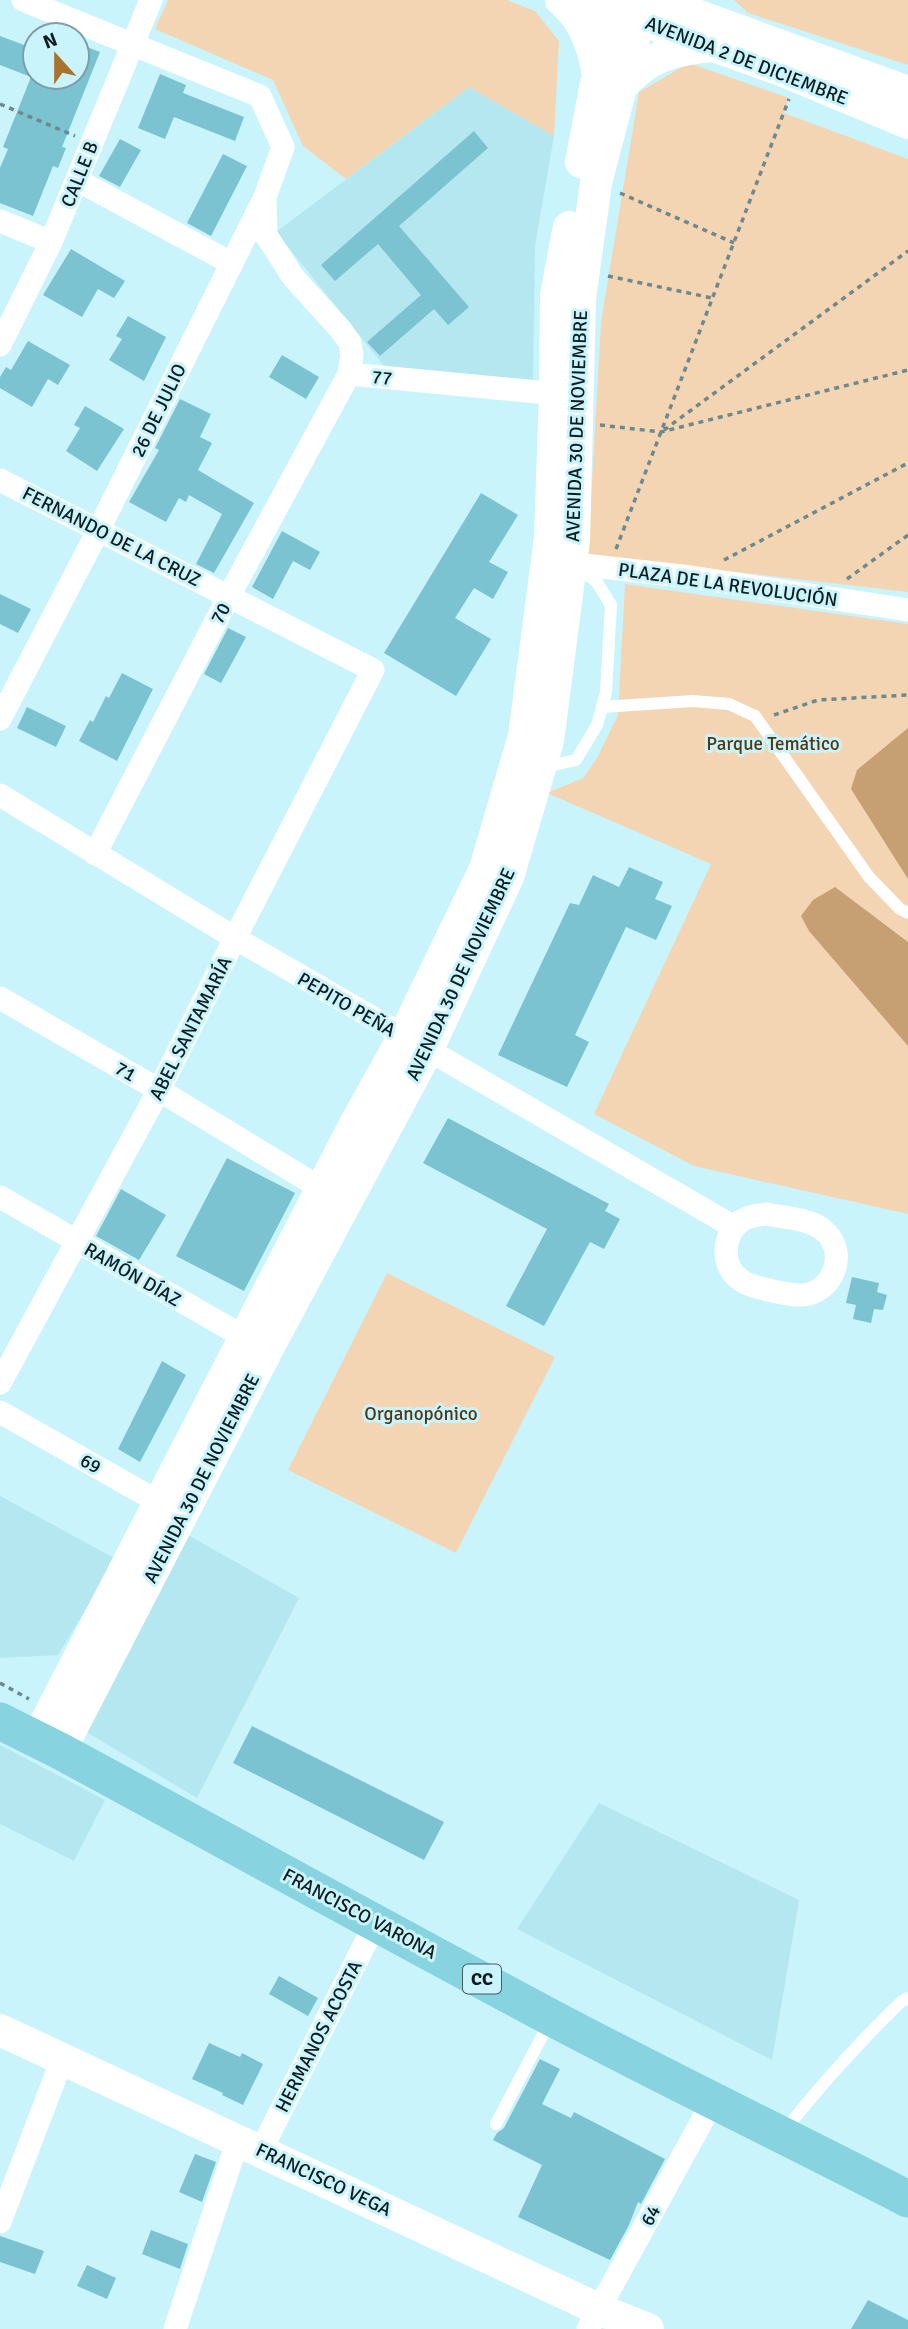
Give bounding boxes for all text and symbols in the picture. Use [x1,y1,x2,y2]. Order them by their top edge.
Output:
street label: AVENIDA 2 DE DICIEMBRE [642,11,851,111]
north arrow [21,21,91,91]
text: N [40,27,61,55]
street label: CALLE B [56,138,104,211]
street label: AVENIDA 30 DE NOVIEMBRE [561,310,593,542]
street label: 26 DE JULIO [126,360,192,461]
street label: 77 [371,365,393,391]
street label: FERNANDO DE LA CRUZ [18,481,205,592]
street label: PLAZA DE LA REVOLUCIÓN [617,558,839,612]
street label: 70 [206,599,236,628]
park label: Parque Temático [706,732,840,756]
street label: AVENIDA 30 DE NOVIEMBRE [401,864,521,1085]
street label: ABEL SANTAMARÍA [144,952,238,1104]
street label: PEPITO PEÑA [293,967,400,1043]
street label: 71 [111,1056,140,1087]
street label: RAMÓN DÍAZ [80,1237,185,1312]
street label: AVENIDA 30 DE NOVIEMBRE [139,1370,265,1587]
park label: Organopónico [364,1402,478,1426]
street label: 69 [76,1448,105,1479]
street label: FRANCISCO VARONA [278,1863,441,1965]
street label: HERMANOS ACOSTA [270,1956,368,2116]
road number: CC [463,1965,501,1994]
street label: FRANCISCO VEGA [252,2138,396,2222]
street label: 64 [635,2201,666,2230]

